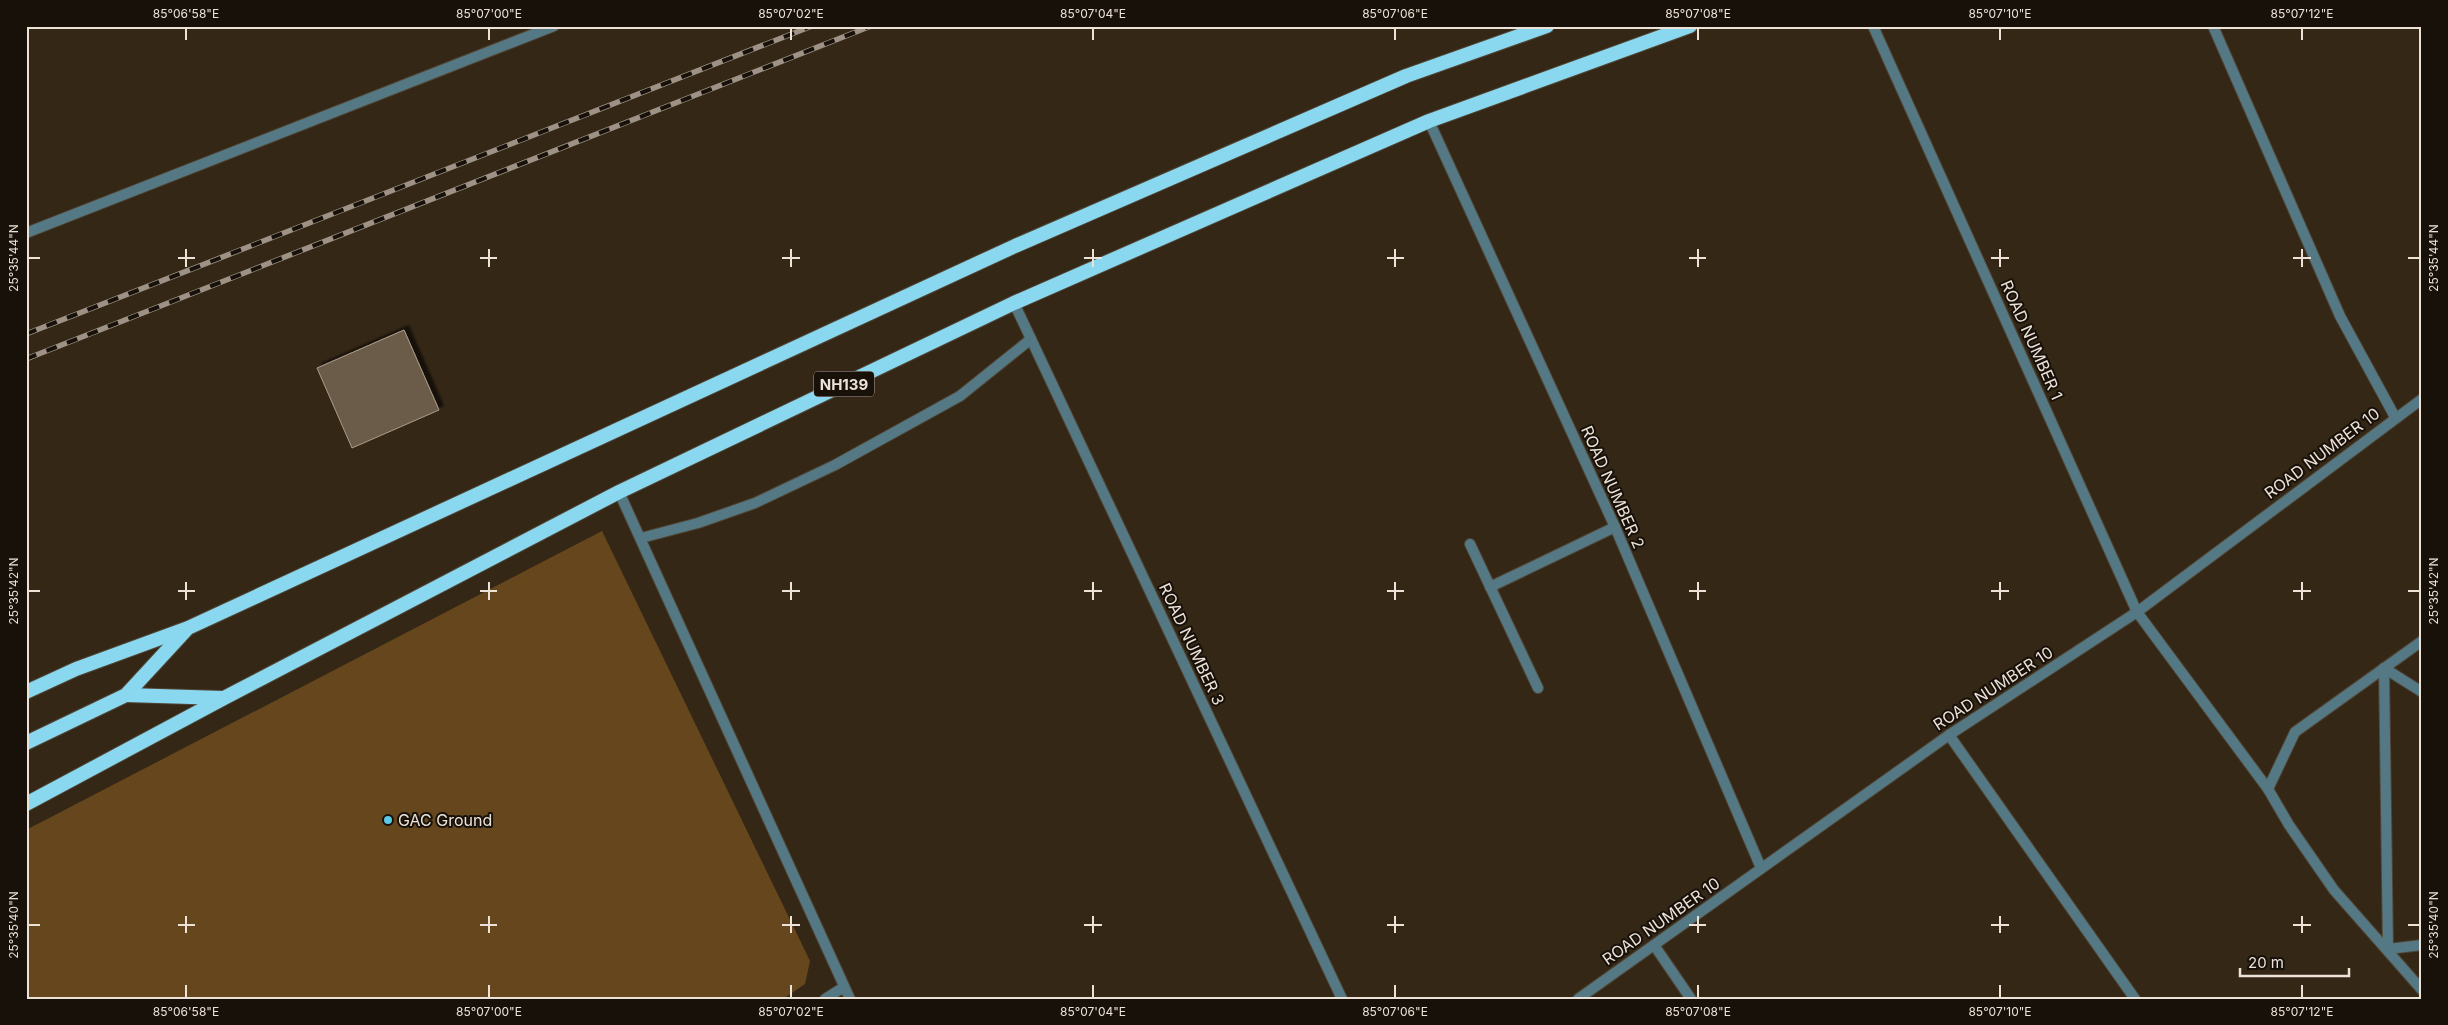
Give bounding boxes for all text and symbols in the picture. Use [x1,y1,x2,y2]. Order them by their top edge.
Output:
text: 85°06'58"E [153,6,219,21]
text: 85°07'00"E [456,6,522,21]
text: 85°07'02"E [758,6,824,21]
text: 85°07'04"E [1060,6,1126,21]
text: 85°07'06"E [1362,6,1428,21]
text: 85°07'08"E [1665,6,1731,21]
text: 85°07'10"E [1968,6,2032,21]
text: 85°07'12"E [2271,6,2333,21]
text: 25°35'44"N [6,224,21,292]
text: 25°35'44"N [2426,224,2441,292]
street label: ROAD NUMBER 1 [1997,277,2067,403]
road number: NH139 [814,372,874,396]
street label: ROAD NUMBER 10 [2260,403,2384,503]
street label: ROAD NUMBER 2 [1577,423,1649,551]
text: 25°35'42"N [6,557,21,625]
text: 25°35'42"N [2426,557,2441,625]
street label: ROAD NUMBER 3 [1155,580,1229,708]
street label: ROAD NUMBER 10 [1929,642,2057,734]
place label: GAC Ground [398,810,492,830]
marker: GAC Ground [382,814,394,826]
street label: ROAD NUMBER 10 [1598,873,1724,969]
text: 25°35'40"N [6,891,21,959]
text: 25°35'40"N [2426,891,2441,959]
scale bar [2240,945,2349,977]
text: 20 m [2248,953,2284,972]
text: 85°06'58"E [153,1004,219,1019]
text: 85°07'00"E [456,1004,522,1019]
text: 85°07'02"E [758,1004,824,1019]
text: 85°07'04"E [1060,1004,1126,1019]
text: 85°07'06"E [1362,1004,1428,1019]
text: 85°07'08"E [1665,1004,1731,1019]
text: 85°07'10"E [1968,1004,2032,1019]
text: 85°07'12"E [2271,1004,2333,1019]

